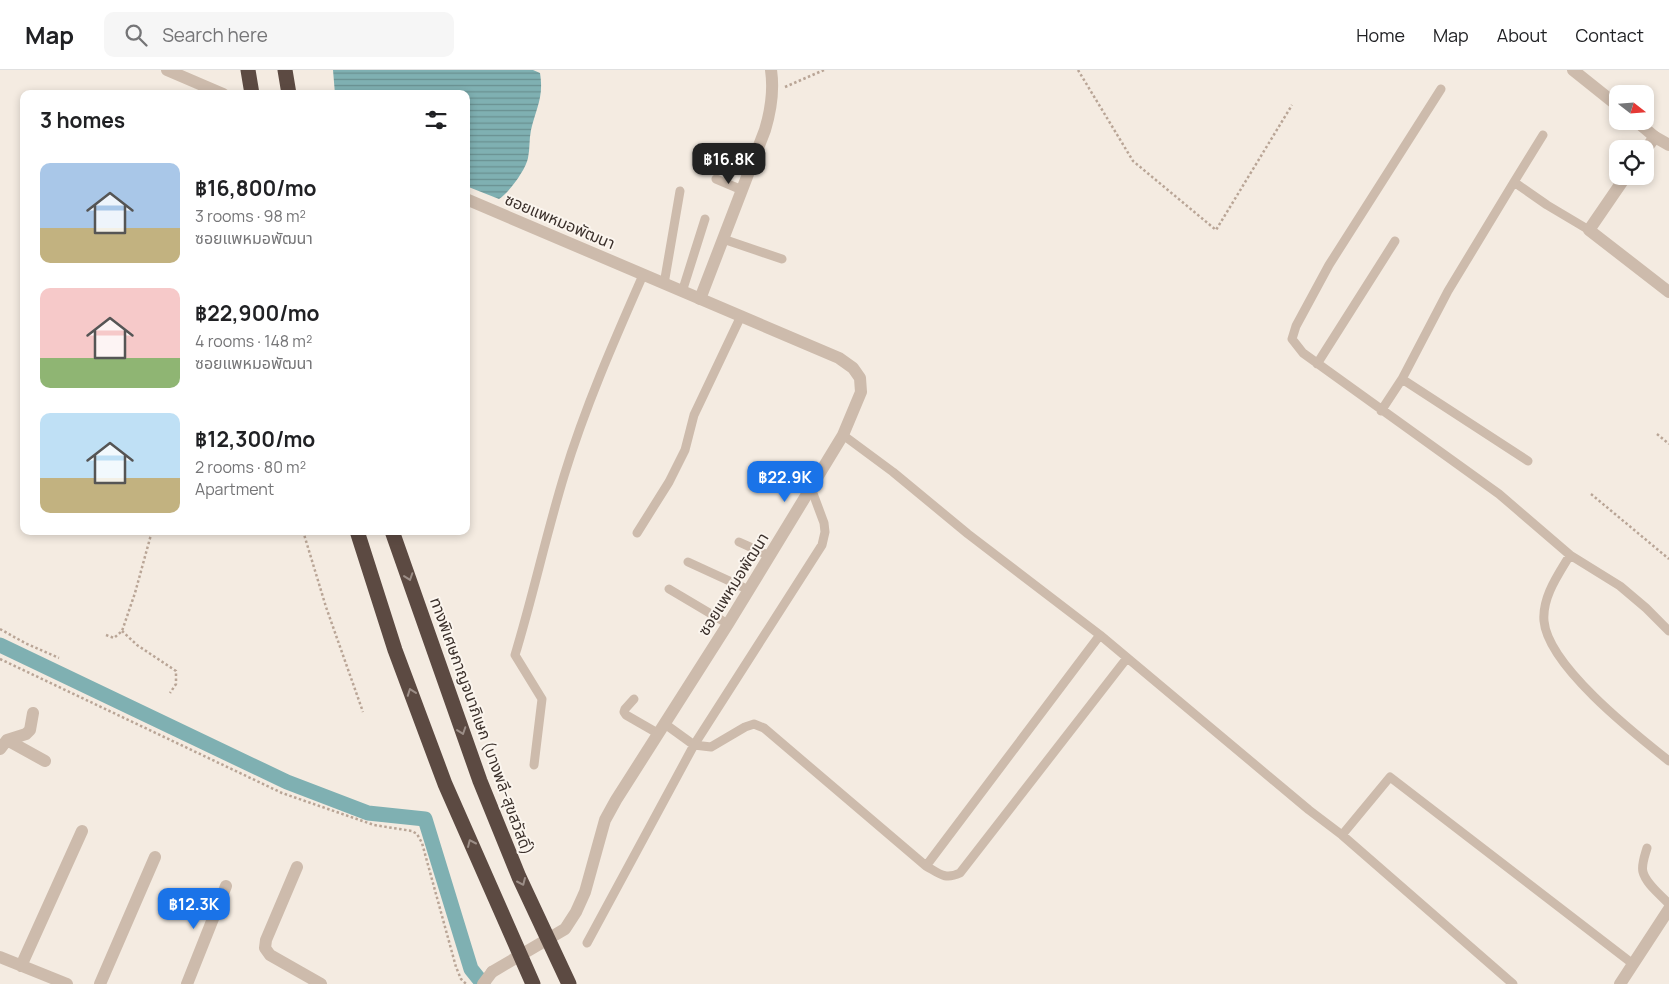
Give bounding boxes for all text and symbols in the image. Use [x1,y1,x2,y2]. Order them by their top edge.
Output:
search box [104,12,454,57]
text: Map [25,18,74,51]
icon: search [122,21,150,49]
text: Search here [162,22,268,48]
text: Home [1356,23,1405,47]
text: Map [1433,23,1469,47]
text: About [1497,23,1547,47]
text: Contact [1575,23,1644,47]
north arrow [1609,85,1654,130]
map controls [1609,85,1654,185]
text: 3 homes [40,106,125,134]
icon: filters [422,106,450,134]
button: locate [1609,140,1654,185]
pin: ฿16.8K [688,142,770,185]
text: ฿16.8K [703,148,755,170]
text: ฿16,800/mo [195,174,316,202]
icon: home [80,183,140,243]
street label: ซอยแพหมอพัฒนา [502,188,618,254]
text: 3 rooms · 98 m² [195,205,306,227]
text: ซอยแพหมอพัฒนา [195,227,313,249]
text: ฿22,900/mo [195,299,319,327]
icon: home [80,308,140,368]
text: 4 rooms · 148 m² [195,330,312,352]
text: ซอยแพหมอพัฒนา [195,352,313,374]
text: ฿12,300/mo [195,425,315,453]
icon: home [80,433,140,493]
text: 2 rooms · 80 m² [195,456,306,478]
pin: ฿22.9K [744,460,826,503]
text: ฿22.9K [758,466,812,488]
text: Apartment [195,478,274,500]
street label: ซอยแพหมอพัฒนา [692,528,774,640]
one-way arrow [403,572,413,581]
street label: ทางพิเศษกาญจนาภิเษก (บางพลี-สุขสวัสดิ์) [425,594,539,858]
one-way arrow [407,688,417,697]
one-way arrow [457,726,467,734]
one-way arrow [467,839,478,848]
one-way arrow [515,877,526,886]
pin: ฿12.3K [153,888,235,930]
text: ฿12.3K [169,893,219,915]

